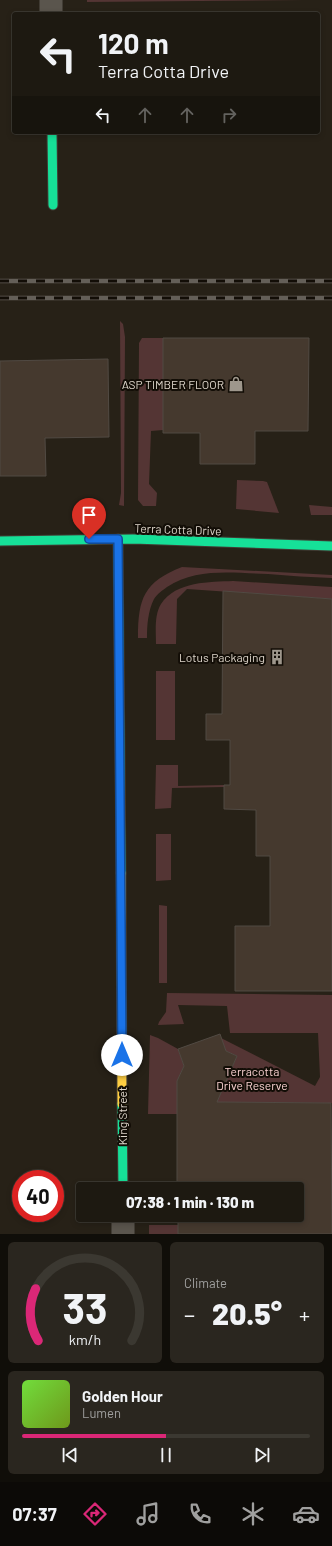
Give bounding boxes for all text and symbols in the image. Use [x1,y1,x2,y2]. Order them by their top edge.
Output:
text: 120 m [98,26,169,60]
icon: left [32,28,84,80]
text: Terra Cotta Drive [98,60,229,82]
icon: left [92,104,114,126]
icon: ahead [134,104,156,126]
icon: ahead [176,104,198,126]
icon: right [218,104,240,126]
shop icon: ASP TIMBER FLOOR [227,375,245,393]
place label: ASP TIMBER FLOOR [122,377,224,391]
pin [72,498,106,539]
icon: arrive [78,504,100,526]
street label: Terra Cotta Drive [134,520,222,538]
building icon: Lotus Packaging [268,648,286,666]
place label: Lotus Packaging [179,650,265,664]
position arrow [101,1034,143,1076]
park label: Terracotta Drive Reserve [216,1064,288,1092]
street label: King Street [115,1087,129,1145]
speed limit sign: 40 [12,1170,64,1222]
text: 07:38 · 1 min · 130 m [126,1193,254,1211]
text: Climate [184,1275,227,1291]
text: 33 [63,1281,107,1331]
text: 20.5° [212,1295,282,1331]
text: − [184,1301,195,1327]
text: + [299,1301,310,1327]
text: km/h [69,1330,101,1347]
text: Golden Hour [82,1387,163,1405]
text: Lumen [82,1405,121,1421]
icon: previous [59,1444,81,1466]
icon: pause [155,1444,177,1466]
icon: next [251,1444,273,1466]
icon: directions [81,1500,109,1528]
icon: music [134,1500,162,1528]
icon: phone [186,1500,214,1528]
icon: climate [239,1500,267,1528]
icon: car [292,1500,320,1528]
text: 07:37 [12,1503,57,1525]

